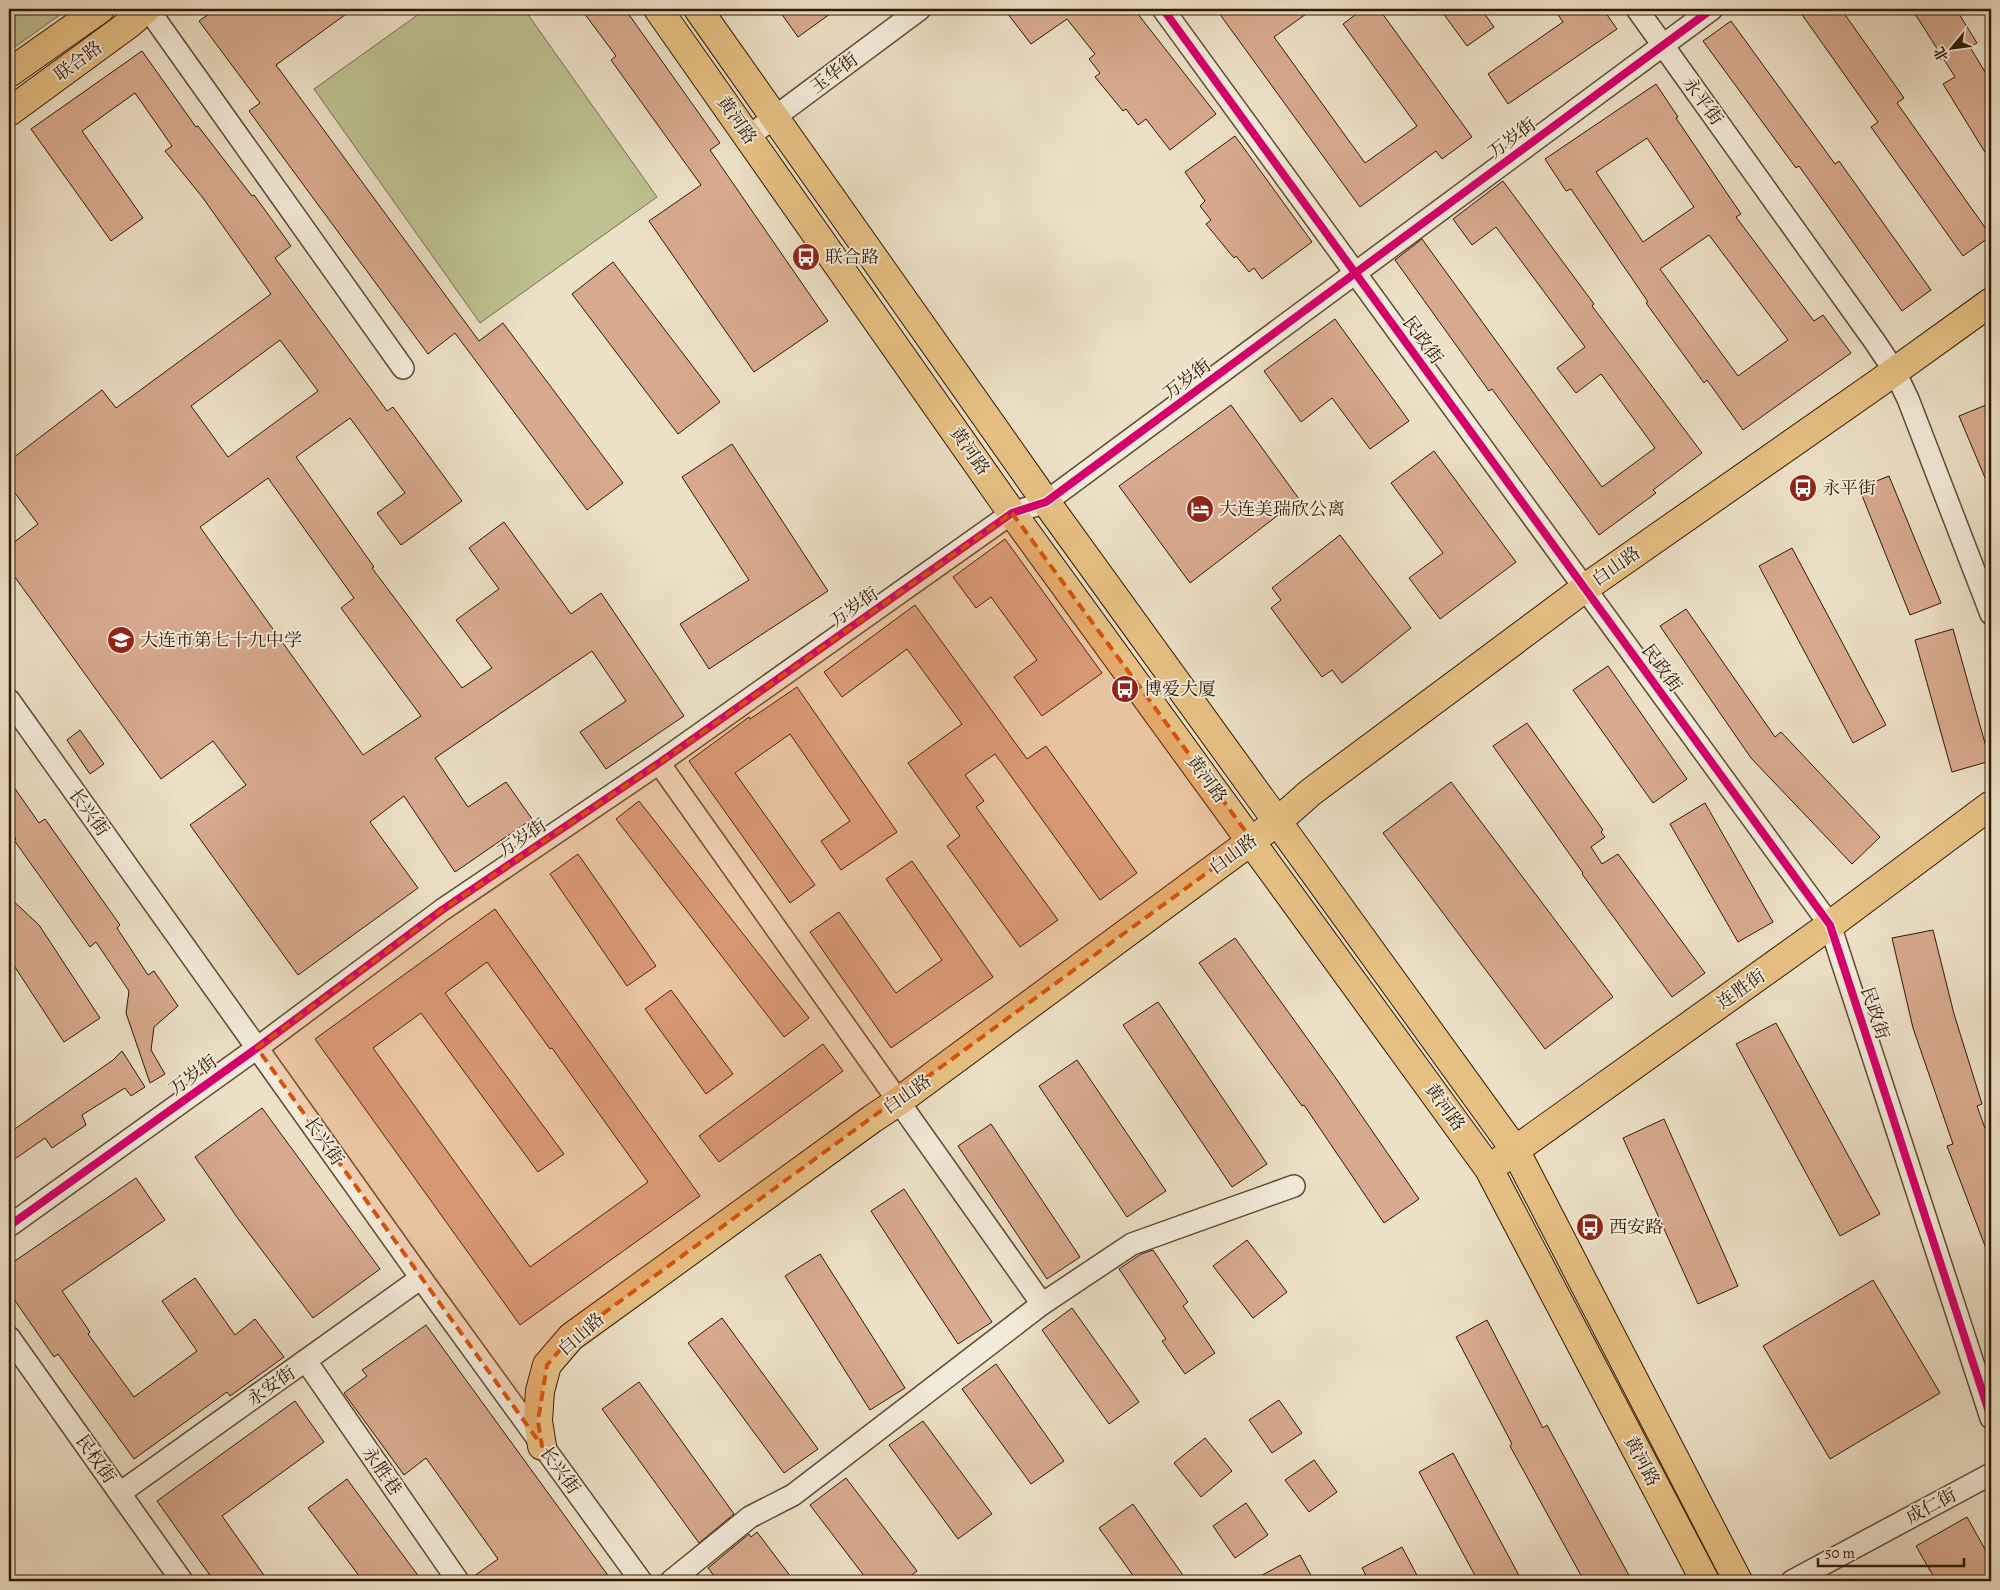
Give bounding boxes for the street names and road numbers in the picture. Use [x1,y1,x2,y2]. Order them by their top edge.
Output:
street label: 联合路 [49,35,107,87]
street label: 玉华街 [805,47,863,99]
street label: 永平街 [1677,72,1729,130]
street label: 黄河路 [712,91,762,149]
street label: 万岁街 [1483,112,1541,164]
street label: 民政街 [1397,311,1449,369]
street label: 万岁街 [1158,353,1216,405]
street label: 黄河路 [945,422,995,480]
street label: 白山路 [1587,541,1645,591]
street label: 万岁街 [825,582,883,632]
street label: 民政街 [1636,639,1688,697]
street label: 黄河路 [1181,750,1233,808]
street label: 长兴街 [63,783,115,841]
street label: 万岁街 [493,813,551,863]
street label: 白山路 [1204,828,1262,880]
street label: 连胜街 [1712,964,1770,1014]
street label: 民政街 [1855,984,1895,1042]
street label: 万岁街 [164,1049,222,1101]
street label: 白山路 [878,1069,936,1119]
street label: 黄河路 [1419,1078,1471,1136]
street label: 长兴街 [299,1112,349,1170]
street label: 白山路 [553,1307,609,1361]
street label: 永安街 [242,1361,300,1411]
street label: 民权街 [71,1430,121,1488]
street label: 黄河路 [1619,1432,1665,1490]
street label: 长兴街 [534,1441,586,1499]
street label: 永胜巷 [357,1442,407,1500]
street label: 成仁街 [1902,1483,1960,1529]

